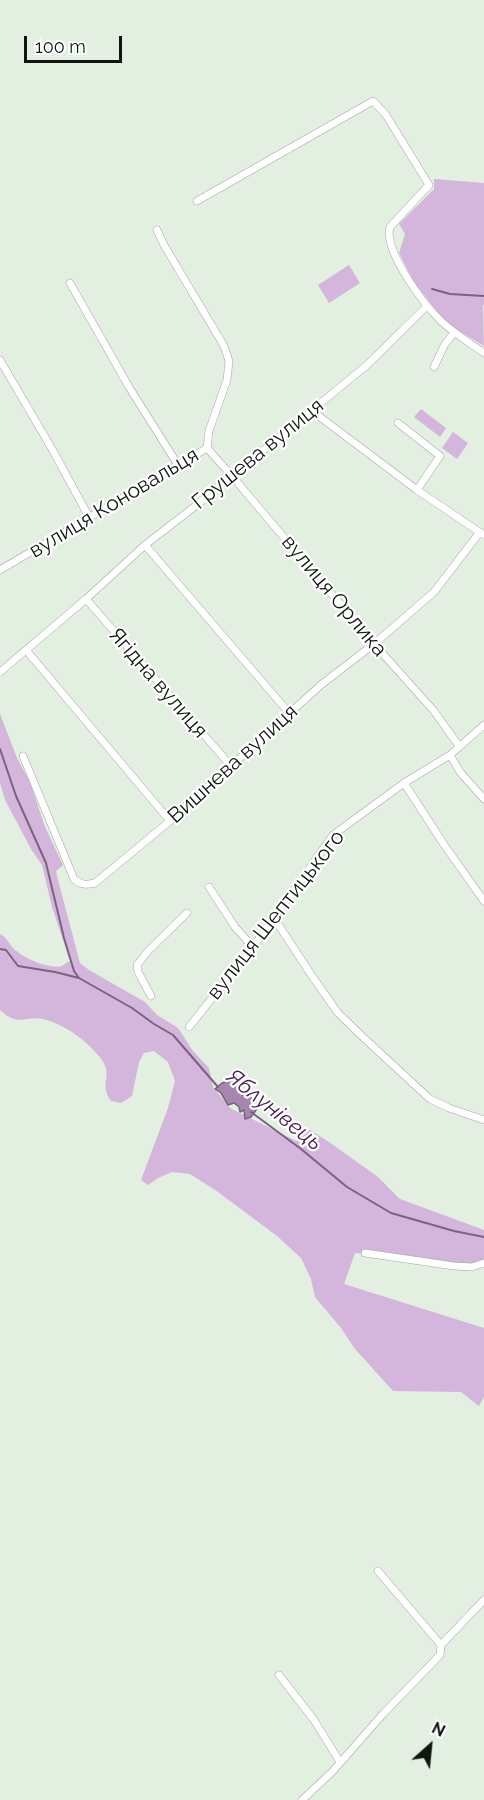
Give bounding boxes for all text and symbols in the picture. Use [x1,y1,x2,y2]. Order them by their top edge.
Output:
scale bar [27,24,124,62]
text: 100 m [35,36,86,57]
street label: Грушева вулиця [187,393,329,515]
street label: вулиця Коновальця [25,442,203,564]
street label: вулиця Орлика [276,530,392,662]
street label: Ягідна вулиця [103,623,213,743]
street label: Вишнева вулиця [163,699,303,829]
street label: вулиця Шептицького [202,825,350,1005]
water label: Яблунівець [221,1063,327,1157]
north arrow [400,1716,460,1776]
text: N [429,1718,448,1741]

